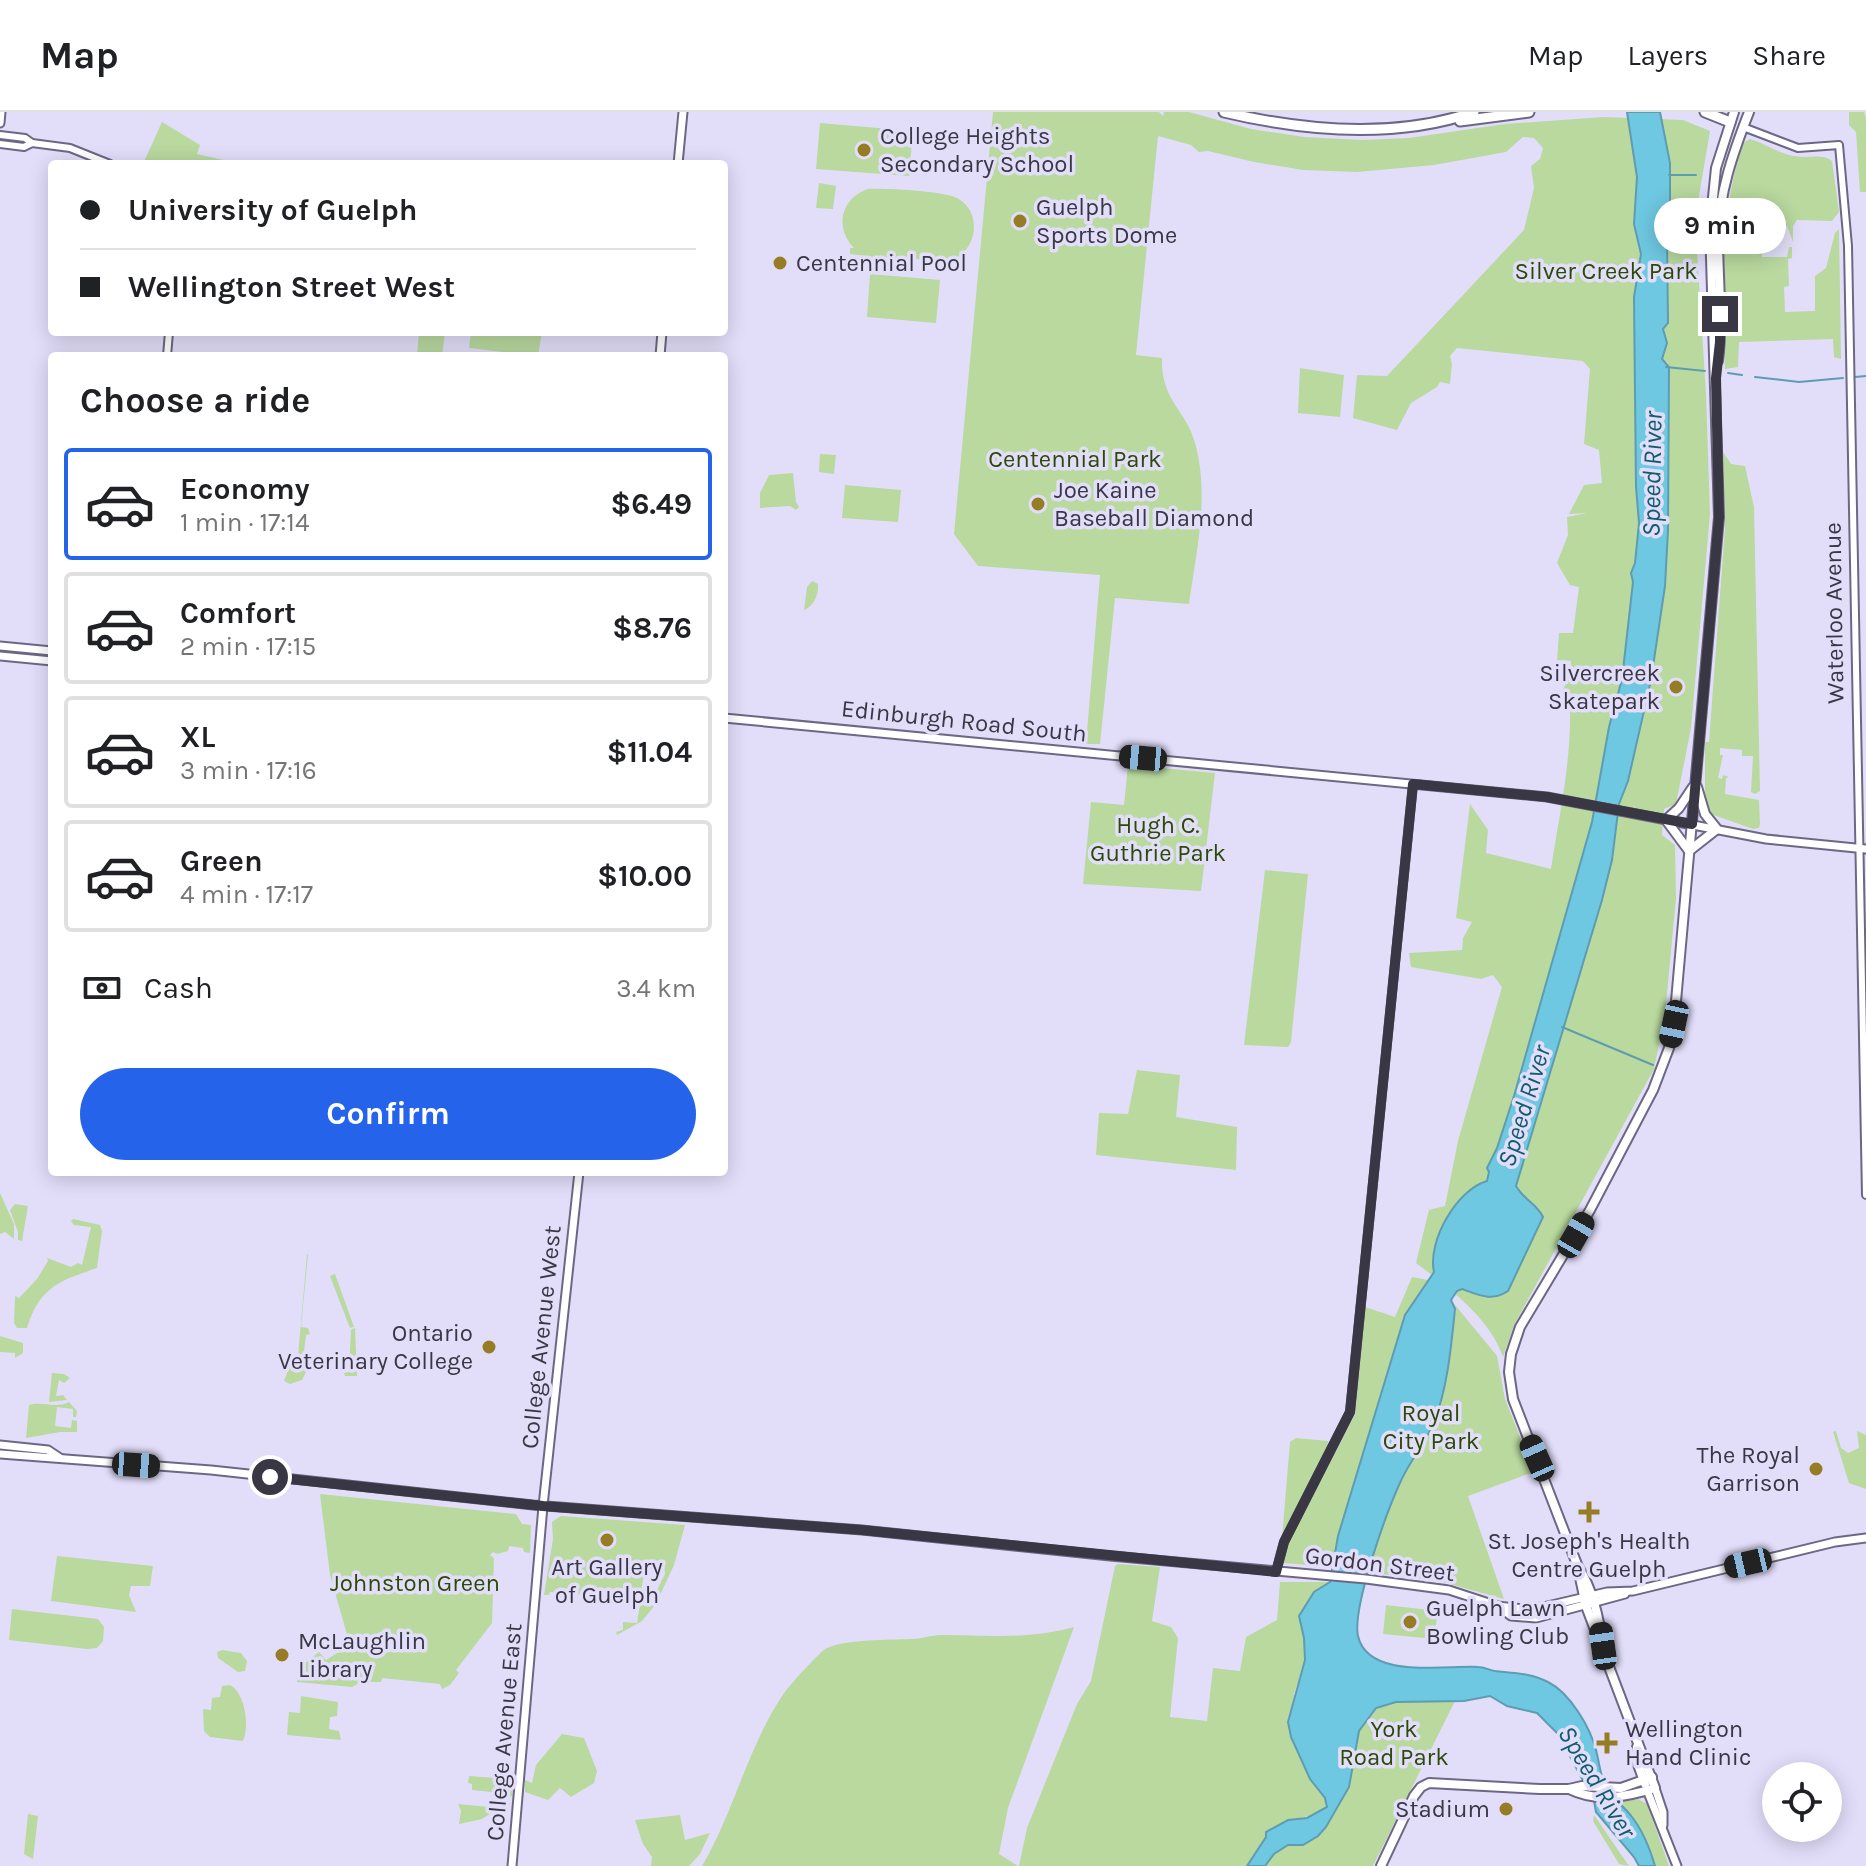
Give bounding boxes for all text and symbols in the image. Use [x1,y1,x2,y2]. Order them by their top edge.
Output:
text: Map [40,33,119,78]
text: Map [1528,39,1583,72]
text: Layers [1627,39,1708,72]
text: Share [1752,39,1826,72]
place label: College Heights Secondary School [880,122,1074,178]
marker: College Heights Secondary School [855,141,873,159]
text: University of Guelph [128,192,417,228]
place label: Guelph Sports Dome [1036,193,1177,249]
callout: 9 min [1654,198,1786,254]
text: 9 min [1684,210,1756,241]
marker: Guelph Sports Dome [1011,212,1029,230]
place label: Centennial Pool [796,249,967,277]
marker: Centennial Pool [771,254,789,272]
park label: Silver Creek Park [1514,257,1698,285]
text: Wellington Street West [128,269,455,305]
route end [1702,296,1738,332]
text: Choose a ride [80,379,310,421]
water label: Speed River [1635,410,1669,537]
park label: Centennial Park [988,445,1162,473]
icon: car [84,468,156,540]
text: Economy [180,471,310,507]
place label: Joe Kaine Baseball Diamond [1054,476,1254,532]
text: $6.49 [611,486,692,522]
marker: Joe Kaine Baseball Diamond [1029,495,1047,513]
text: 1 min · 17:14 [180,507,309,538]
street label: Waterloo Avenue [1818,522,1850,704]
icon: car [84,592,156,664]
text: Comfort [180,595,296,631]
text: $8.76 [612,610,692,646]
text: 2 min · 17:15 [180,631,316,662]
place label: Silvercreek Skatepark [1539,659,1660,715]
marker: Silvercreek Skatepark [1667,678,1685,696]
street label: Edinburgh Road South [840,694,1088,748]
icon: car [84,716,156,788]
text: XL [180,719,215,755]
text: $11.04 [607,734,692,770]
car [1118,744,1168,772]
text: 3 min · 17:16 [180,755,317,786]
park label: Hugh C. Guthrie Park [1090,811,1226,867]
icon: car [84,840,156,912]
text: Green [180,843,263,879]
text: $10.00 [597,858,692,894]
text: 4 min · 17:17 [180,879,313,910]
icon: cash [80,966,124,1010]
text: Cash [144,970,213,1006]
text: 3.4 km [616,973,696,1004]
car [1657,998,1691,1050]
water label: Speed River [1491,1040,1558,1171]
button: Confirm [80,1068,696,1160]
car [1554,1208,1598,1262]
street label: College Avenue West [515,1224,567,1450]
place label: Ontario Veterinary College [278,1319,473,1375]
marker: Ontario Veterinary College [480,1338,498,1356]
park label: Royal City Park [1383,1399,1479,1455]
car [1516,1431,1558,1485]
place label: The Royal Garrison [1697,1441,1800,1497]
car [111,1451,161,1479]
route start [252,1459,288,1495]
marker: The Royal Garrison [1807,1460,1825,1478]
marker: St. Joseph's Health Centre Guelph [1578,1501,1600,1523]
place label: St. Joseph's Health Centre Guelph [1487,1527,1691,1583]
marker: Art Gallery of Guelph [598,1531,616,1549]
street label: Gordon Street [1304,1541,1456,1587]
car [1722,1546,1774,1580]
place label: Art Gallery of Guelph [551,1553,663,1609]
park label: Johnston Green [330,1569,500,1597]
place label: Guelph Lawn Bowling Club [1426,1594,1569,1650]
marker: Guelph Lawn Bowling Club [1401,1613,1419,1631]
car [1588,1621,1618,1671]
street label: College Avenue East [481,1622,527,1842]
place label: McLaughlin Library [298,1627,426,1683]
marker: McLaughlin Library [273,1646,291,1664]
park label: York Road Park [1339,1715,1449,1771]
place label: Wellington Hand Clinic [1625,1715,1751,1771]
water label: Speed River [1551,1720,1643,1845]
marker: Wellington Hand Clinic [1596,1732,1618,1754]
map controls [1762,1762,1842,1842]
button: locate [1762,1762,1842,1842]
place label: Stadium [1395,1795,1490,1823]
marker: Stadium [1497,1800,1515,1818]

